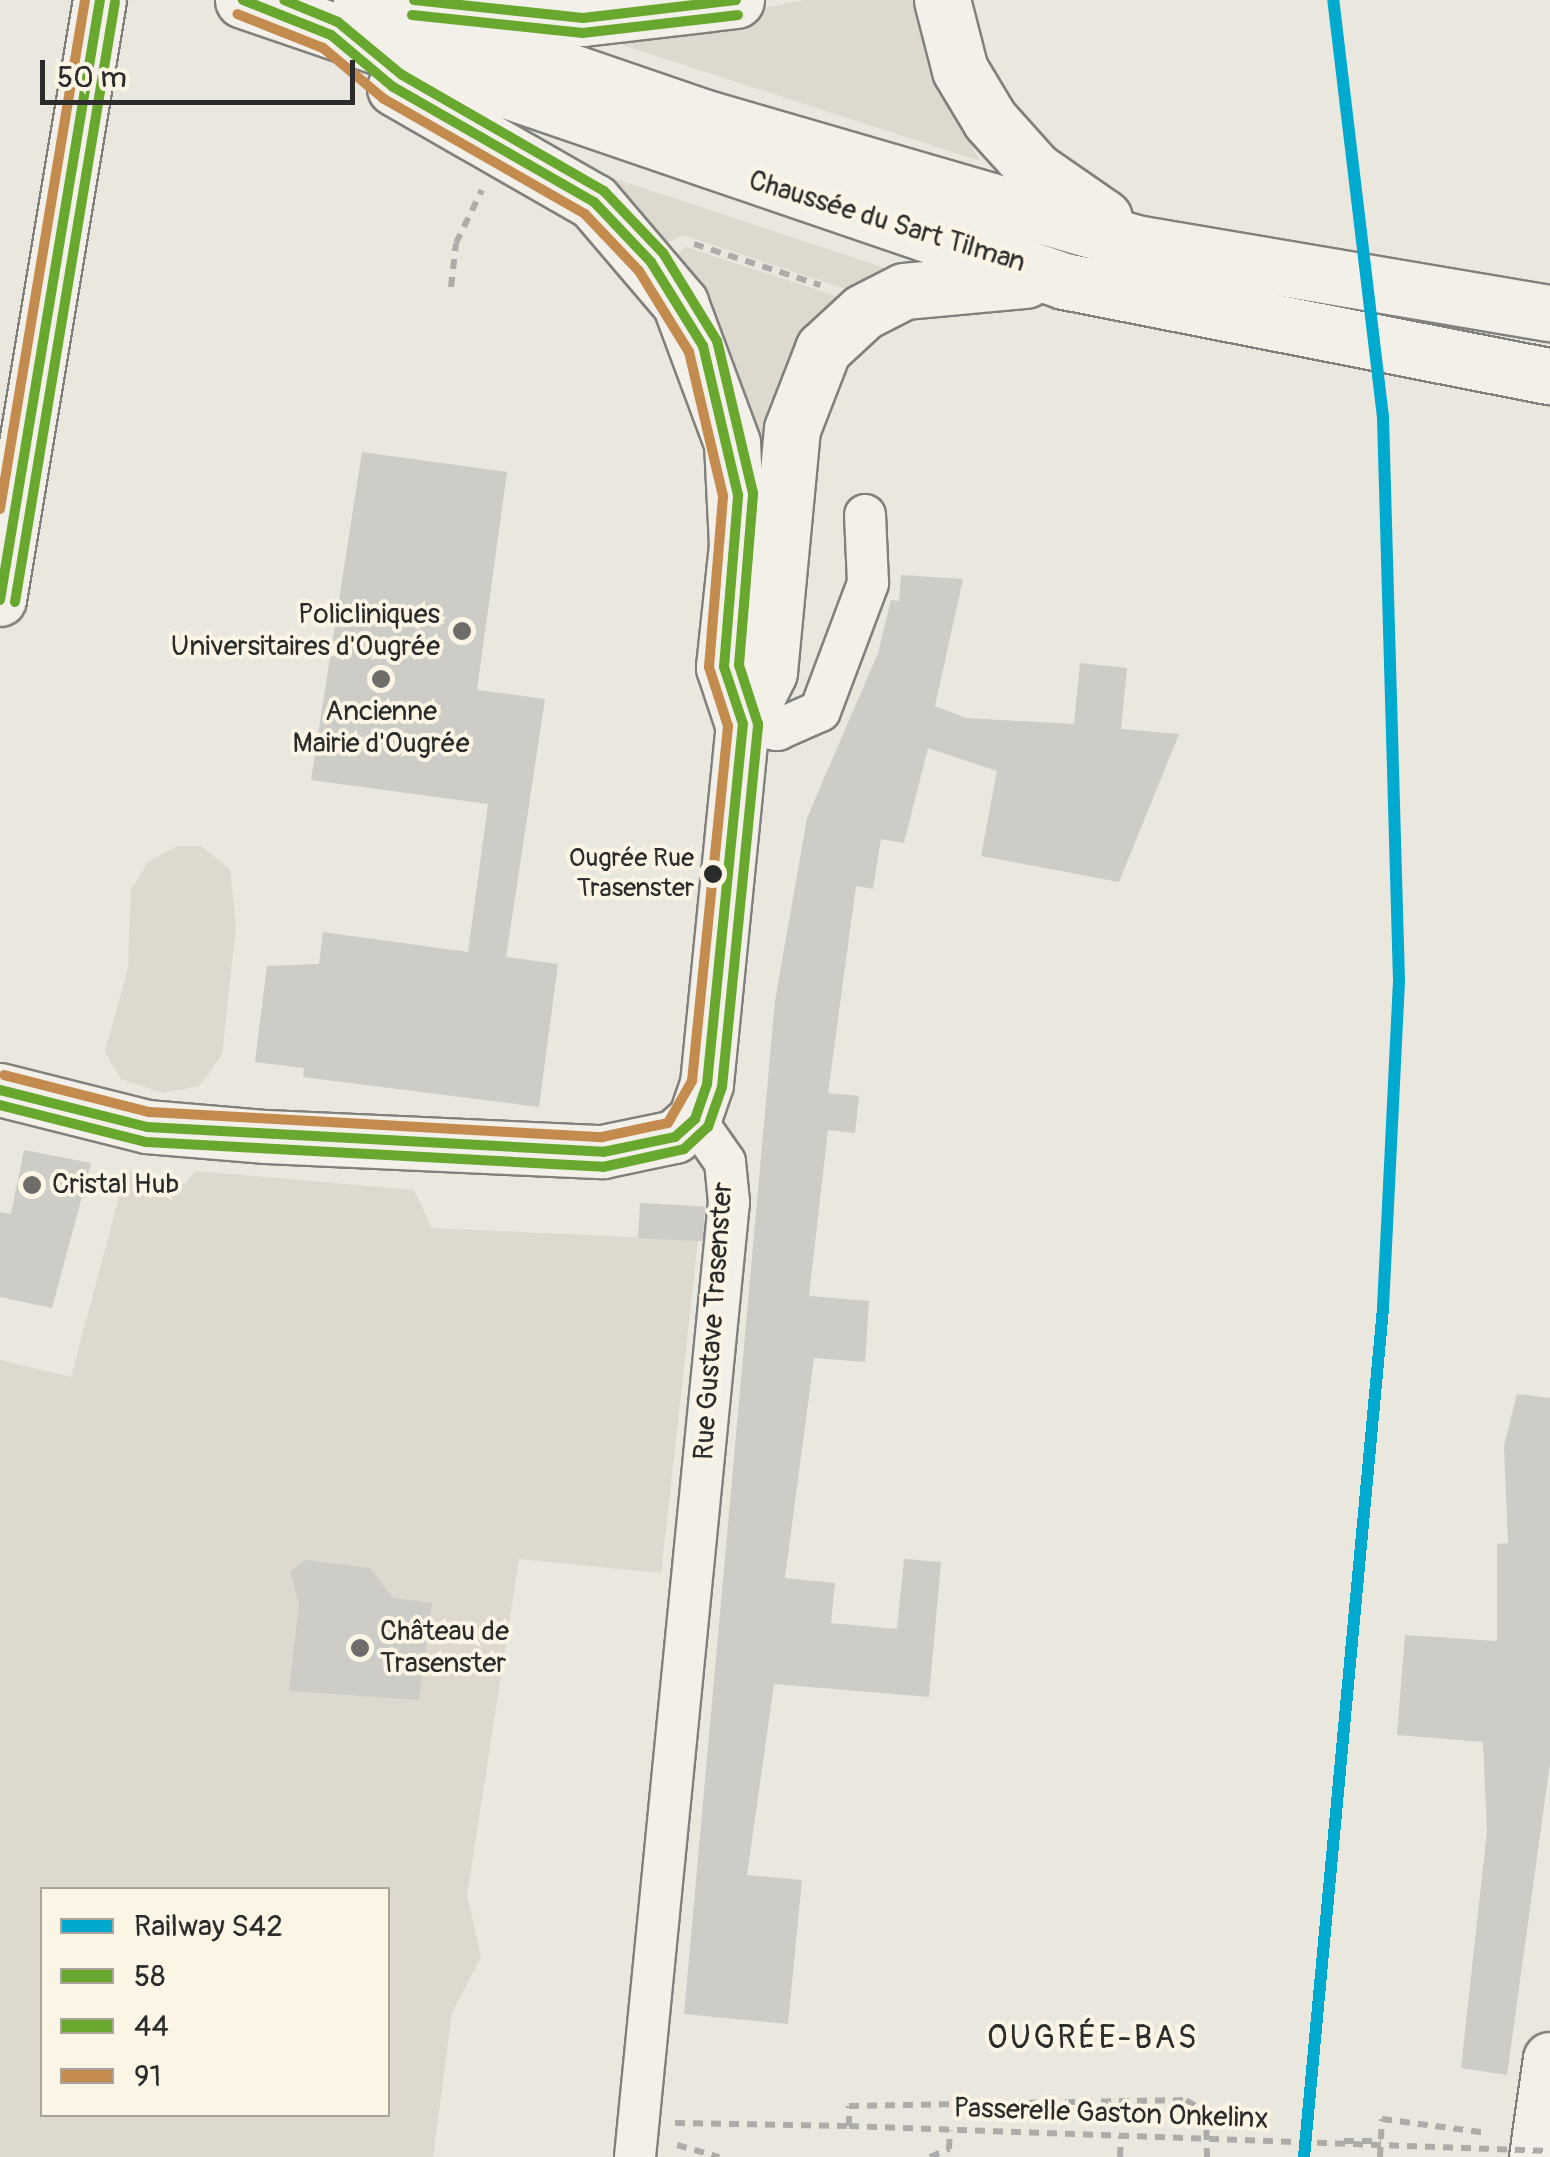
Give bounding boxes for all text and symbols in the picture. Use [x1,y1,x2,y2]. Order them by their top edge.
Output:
scale bar [45,40,360,102]
text: 50 m [57,59,127,96]
street label: Chaussée du Sart Tilman [745,164,1029,280]
place label: Policliniques Universitaires d'Ougrée [171,598,440,664]
marker: Policliniques Universitaires d'Ougrée [449,618,475,644]
marker: Ancienne Mairie d'Ougrée [370,668,392,690]
place label: Ancienne Mairie d'Ougrée [293,695,469,761]
place label: Ougrée Rue Trasenster [569,843,694,904]
marker: Ougrée Rue Trasenster [703,864,723,884]
place label: Cristal Hub [52,1168,179,1202]
marker: Cristal Hub [21,1174,43,1196]
street label: Rue Gustave Trasenster [688,1181,740,1461]
place label: Château de Trasenster [380,1615,509,1681]
marker: Château de Trasenster [349,1637,371,1659]
legend [40,1887,390,2117]
text: Railway S42 [134,1908,283,1945]
text: 58 [134,1958,165,1995]
text: 44 [134,2008,169,2045]
district label: OUGRÉE-BAS [987,2019,1199,2057]
text: 91 [134,2058,161,2095]
street label: Passerelle Gaston Onkelinx [953,2092,1269,2136]

